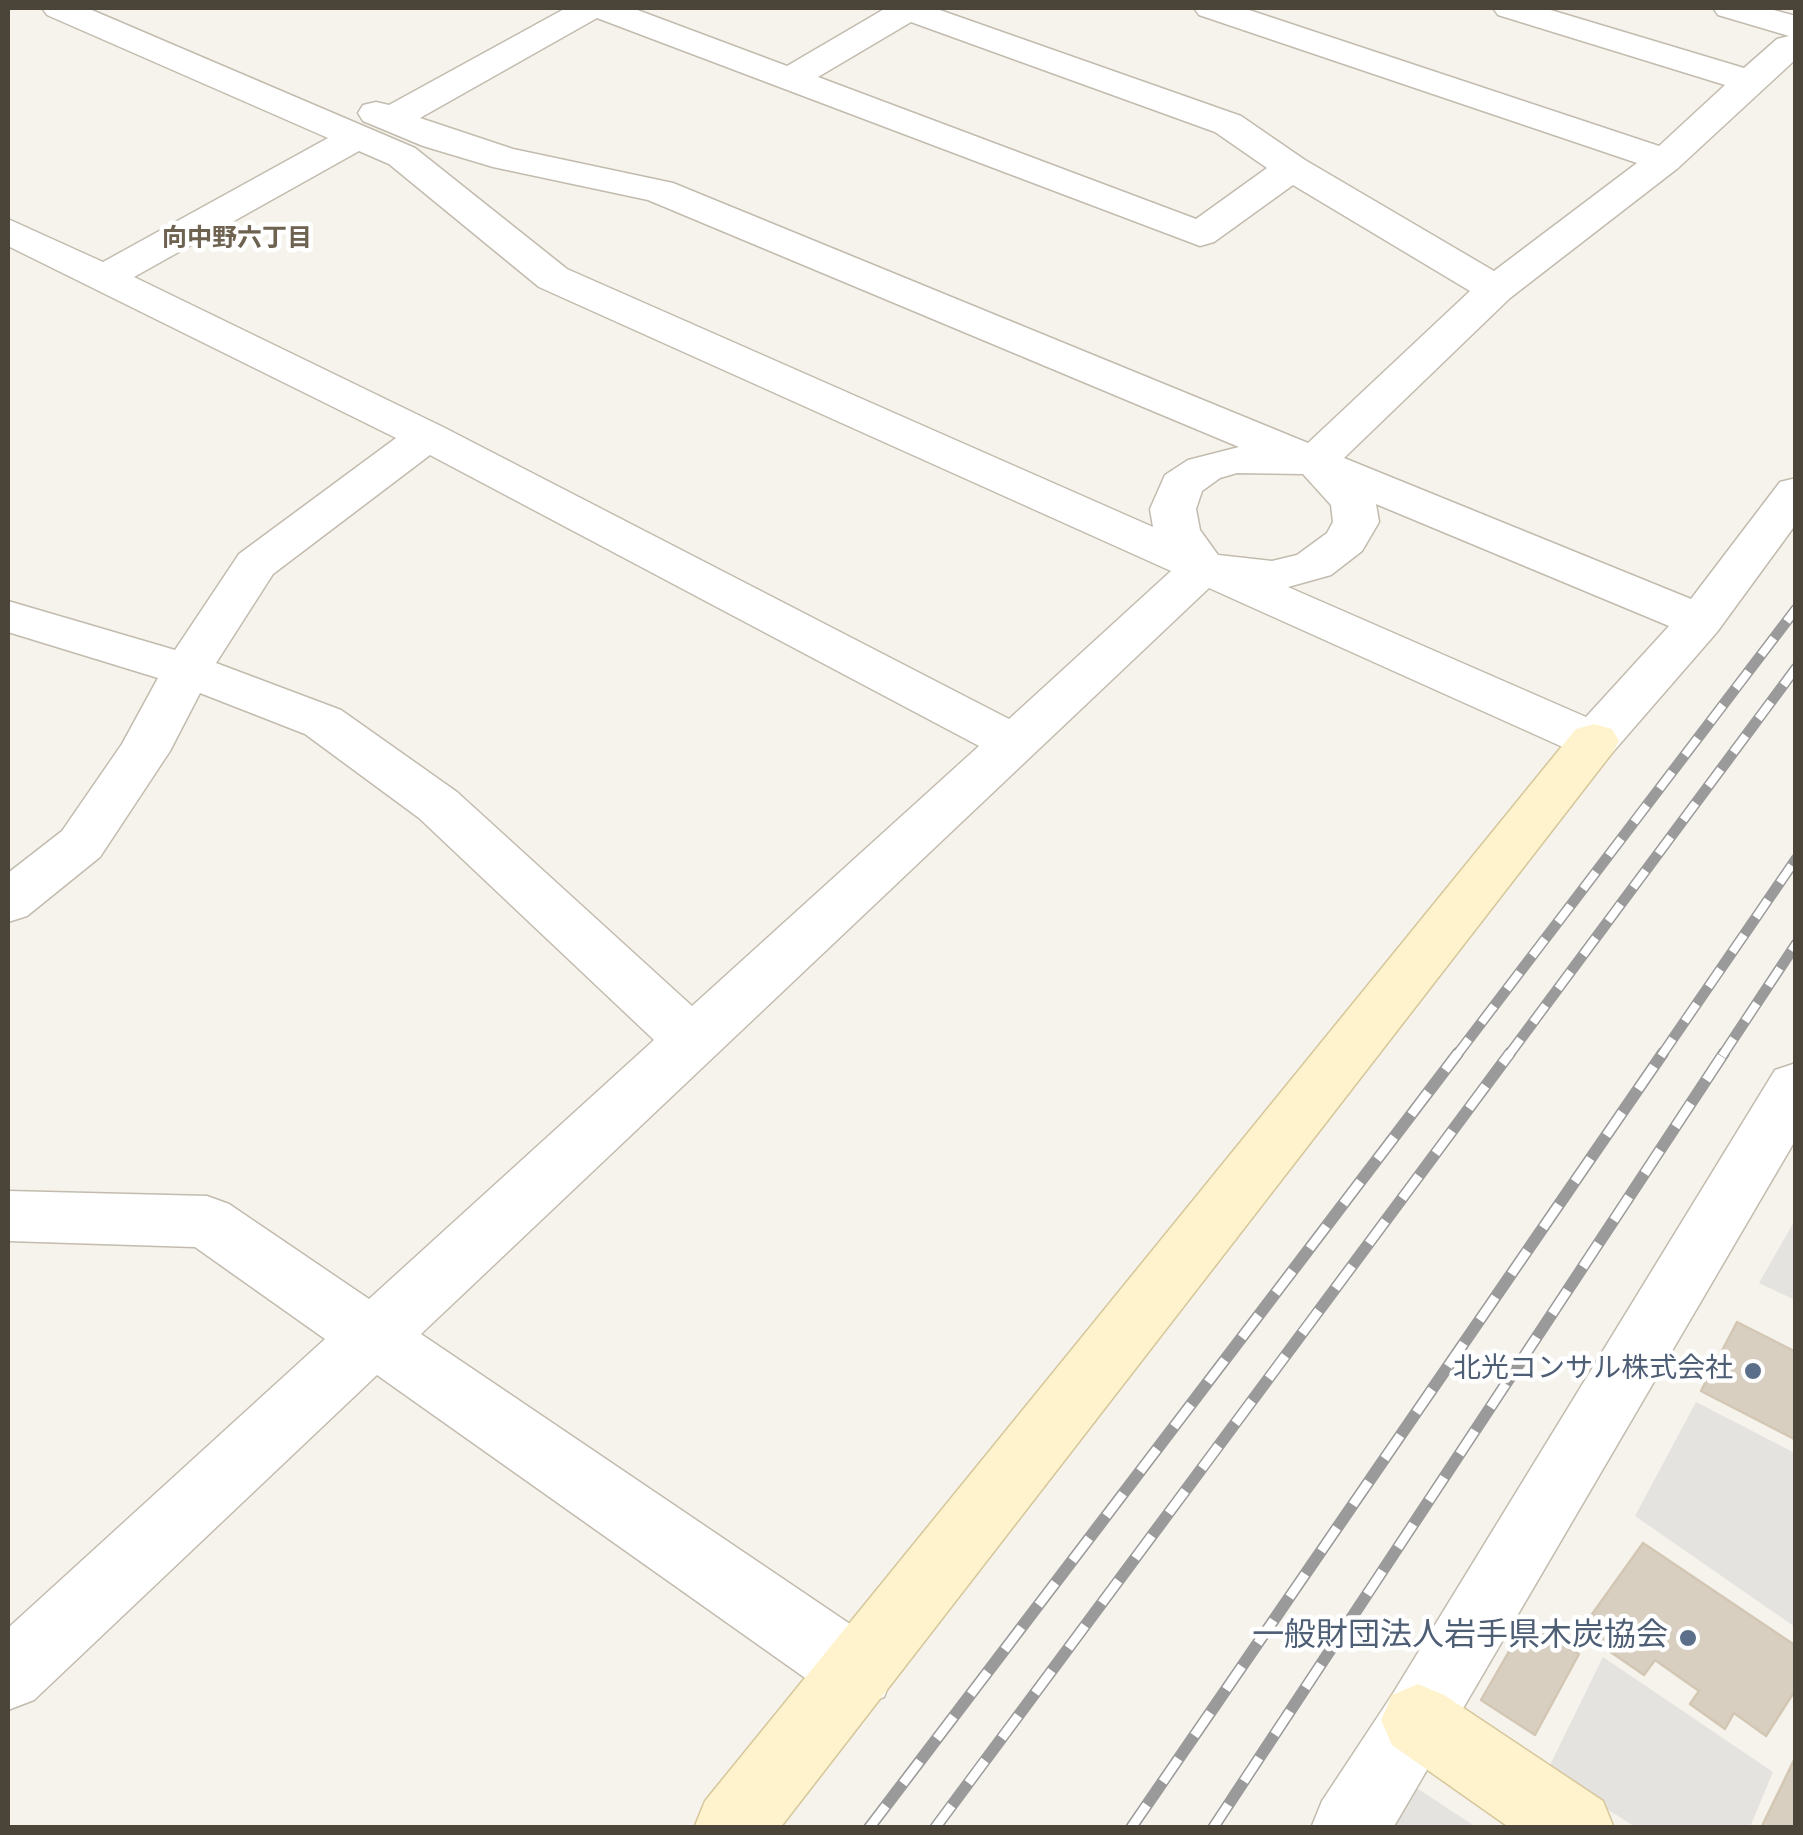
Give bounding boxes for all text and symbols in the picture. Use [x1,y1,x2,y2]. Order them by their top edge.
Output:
district label: 向中野六丁目 [162,226,312,256]
place label: 北光コンサル株式会社 [1453,1354,1733,1388]
marker: 北光コンサル株式会社 [1742,1360,1764,1382]
place label: 一般財団法人岩手県木炭協会 [1252,1619,1668,1657]
marker: 一般財団法人岩手県木炭協会 [1677,1627,1699,1649]

